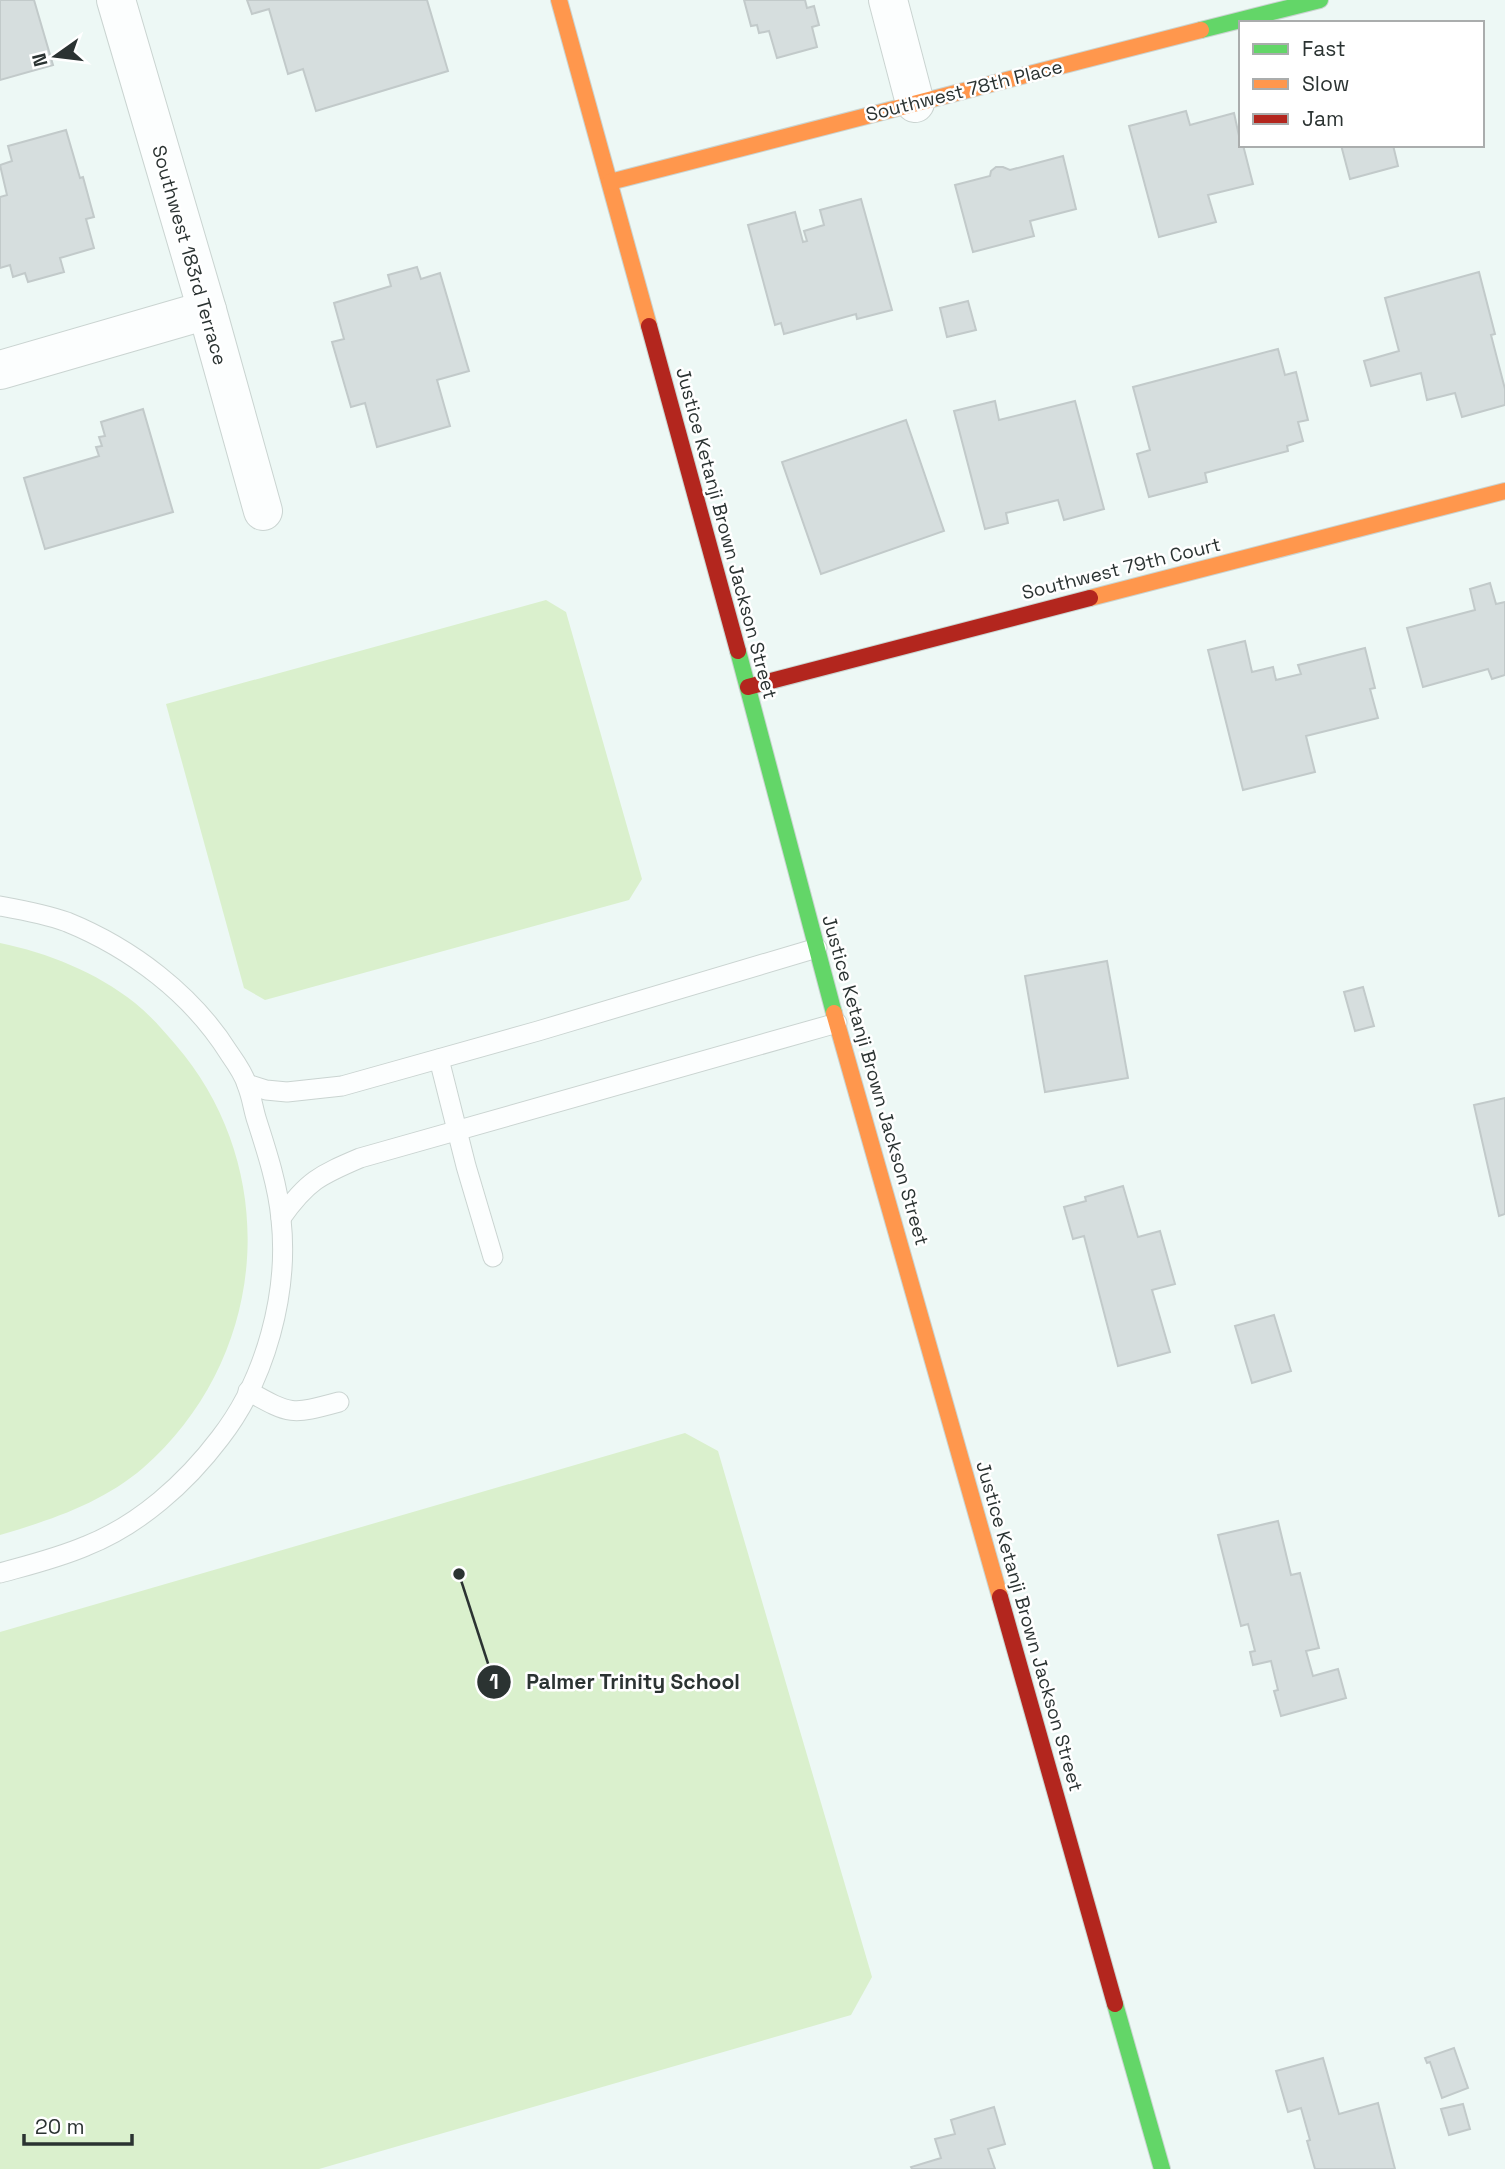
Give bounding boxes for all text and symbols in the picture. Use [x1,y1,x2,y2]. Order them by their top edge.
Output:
north arrow [21,21,91,91]
legend [1239,21,1484,147]
text: Fast [1302,35,1346,62]
text: N [26,51,54,69]
street label: Southwest 78th Place [863,54,1065,127]
text: Slow [1302,70,1350,97]
text: Jam [1302,105,1344,132]
street label: Southwest 183rd Terrace [146,142,233,368]
street label: Justice Ketanji Brown Jackson Street [670,364,783,702]
street label: Southwest 79th Court [1019,532,1223,605]
street label: Justice Ketanji Brown Jackson Street [816,912,935,1248]
street label: Justice Ketanji Brown Jackson Street [970,1458,1089,1794]
callout: Palmer Trinity School [476,1661,754,1703]
text: 1 [489,1668,499,1695]
text: Palmer Trinity School [526,1668,740,1695]
scale bar [24,2102,133,2146]
text: 20 m [35,2113,85,2140]

